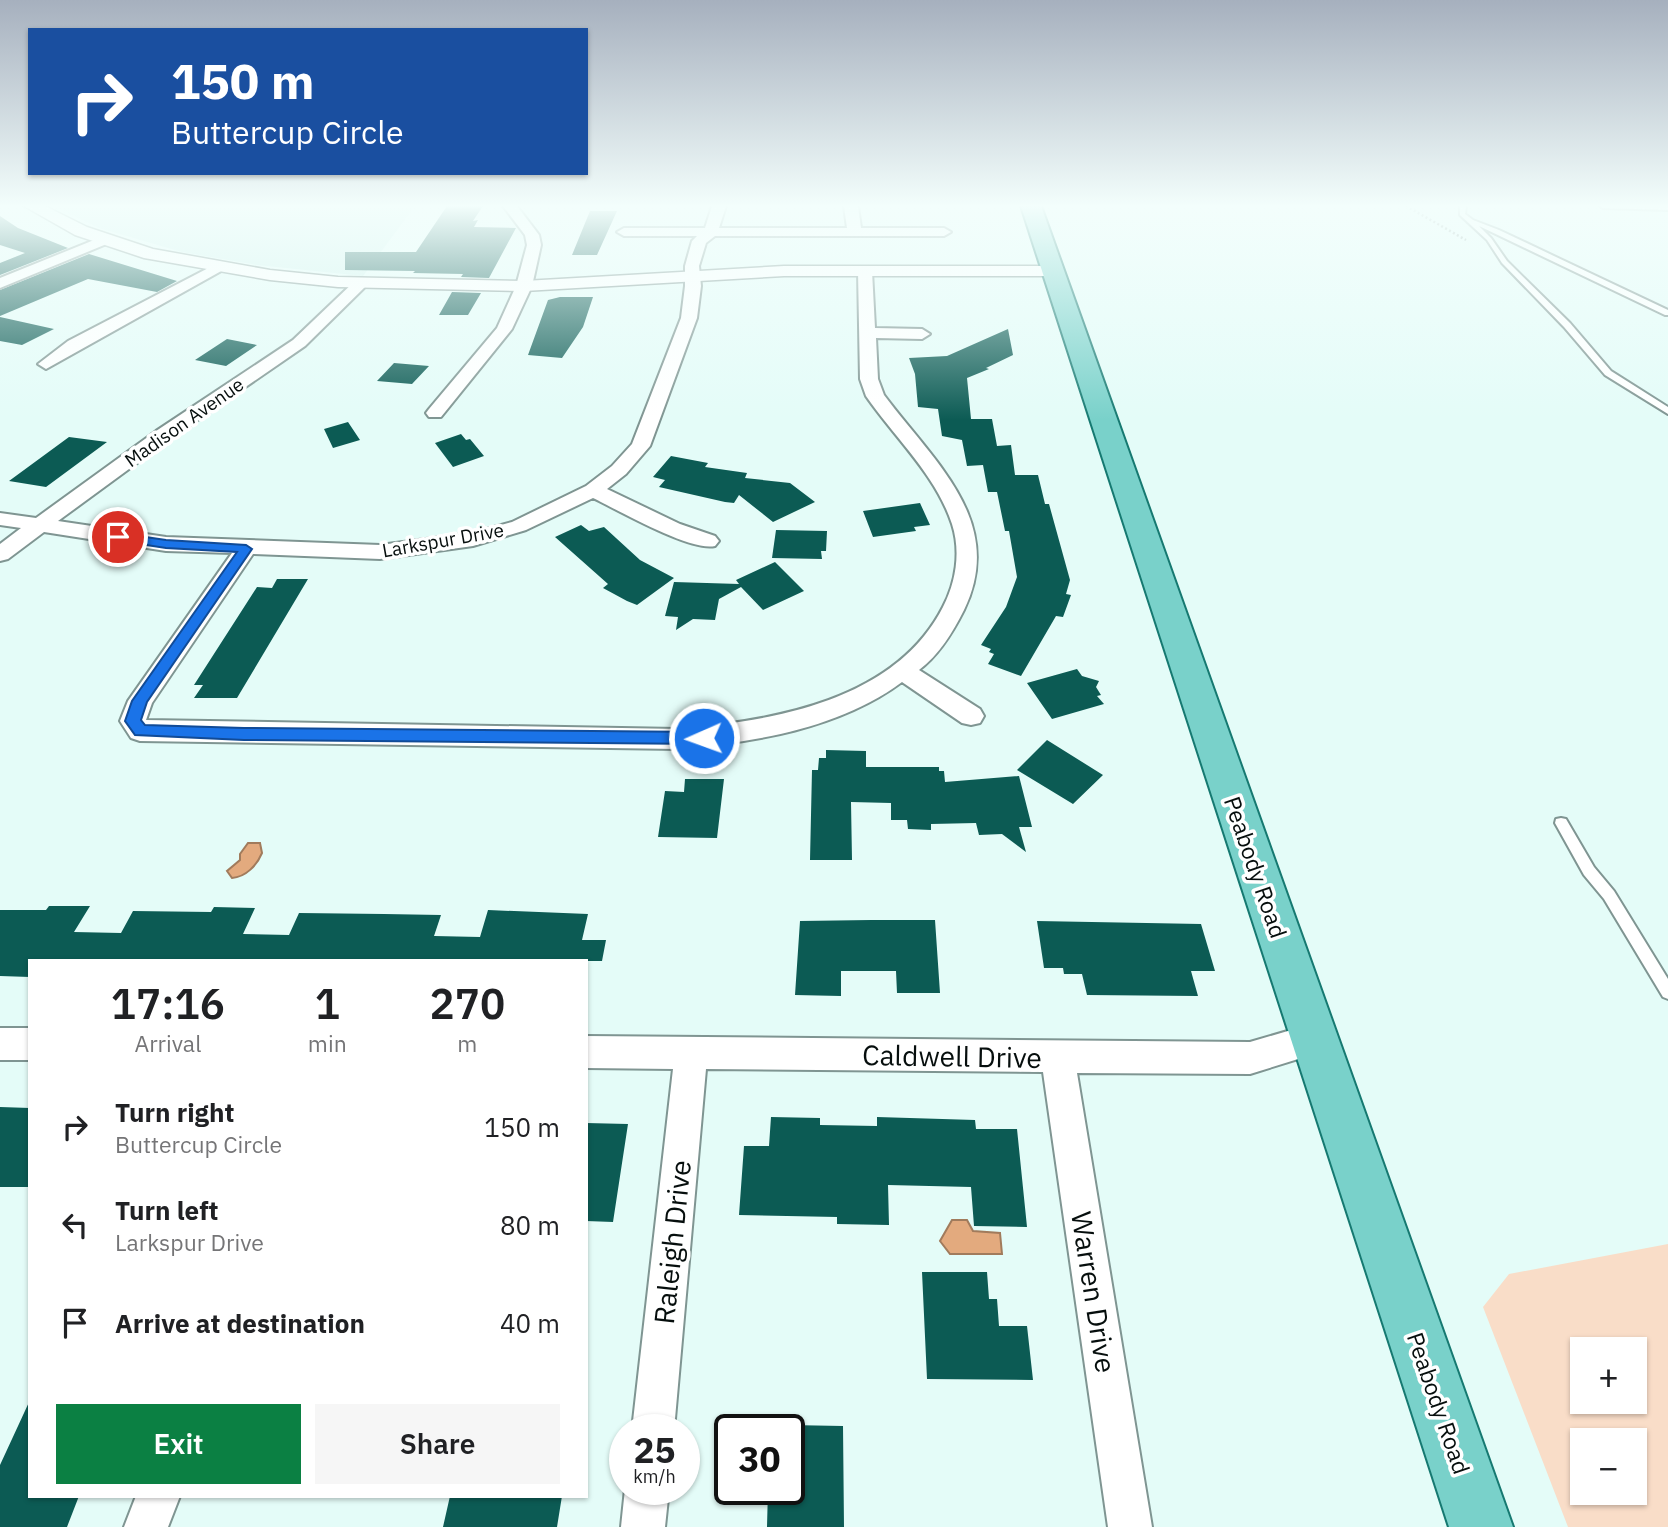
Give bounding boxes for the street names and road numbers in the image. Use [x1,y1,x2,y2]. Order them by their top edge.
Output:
street label: Madison Avenue [120,372,248,472]
street label: Larkspur Drive [380,517,506,563]
street label: Peabody Road [1218,792,1294,942]
street label: Caldwell Drive [862,1036,1042,1076]
street label: Raleigh Drive [645,1158,699,1326]
street label: Warren Drive [1063,1209,1125,1375]
street label: Peabody Road [1401,1328,1477,1478]

